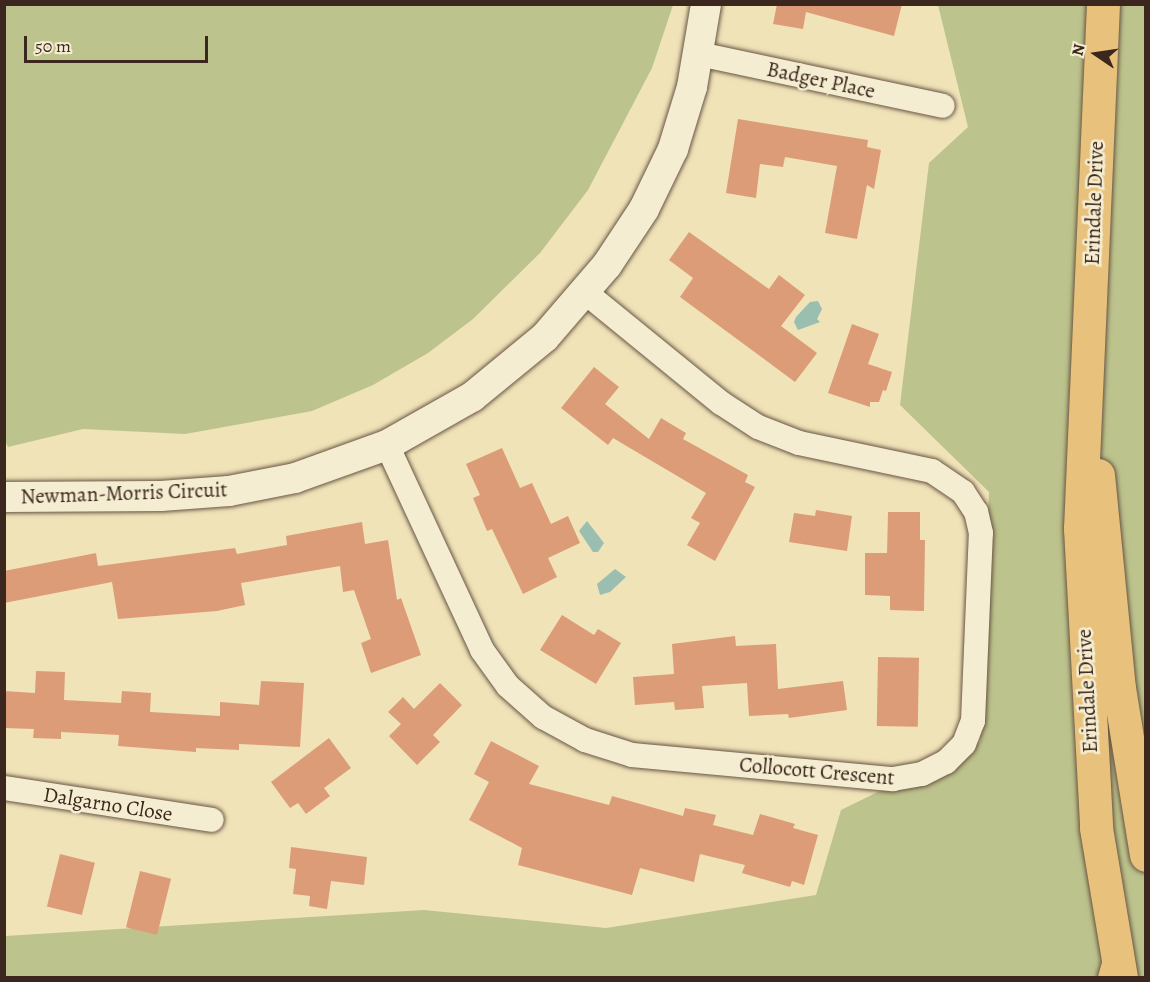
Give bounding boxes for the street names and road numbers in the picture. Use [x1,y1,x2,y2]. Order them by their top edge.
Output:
street label: Badger Place [764,56,878,104]
street label: Erindale Drive [1079,141,1109,265]
street label: Newman-Morris Circuit [20,477,228,509]
street label: Erindale Drive [1071,628,1103,754]
street label: Collocott Crescent [738,752,896,790]
street label: Dalgarno Close [42,781,174,827]

